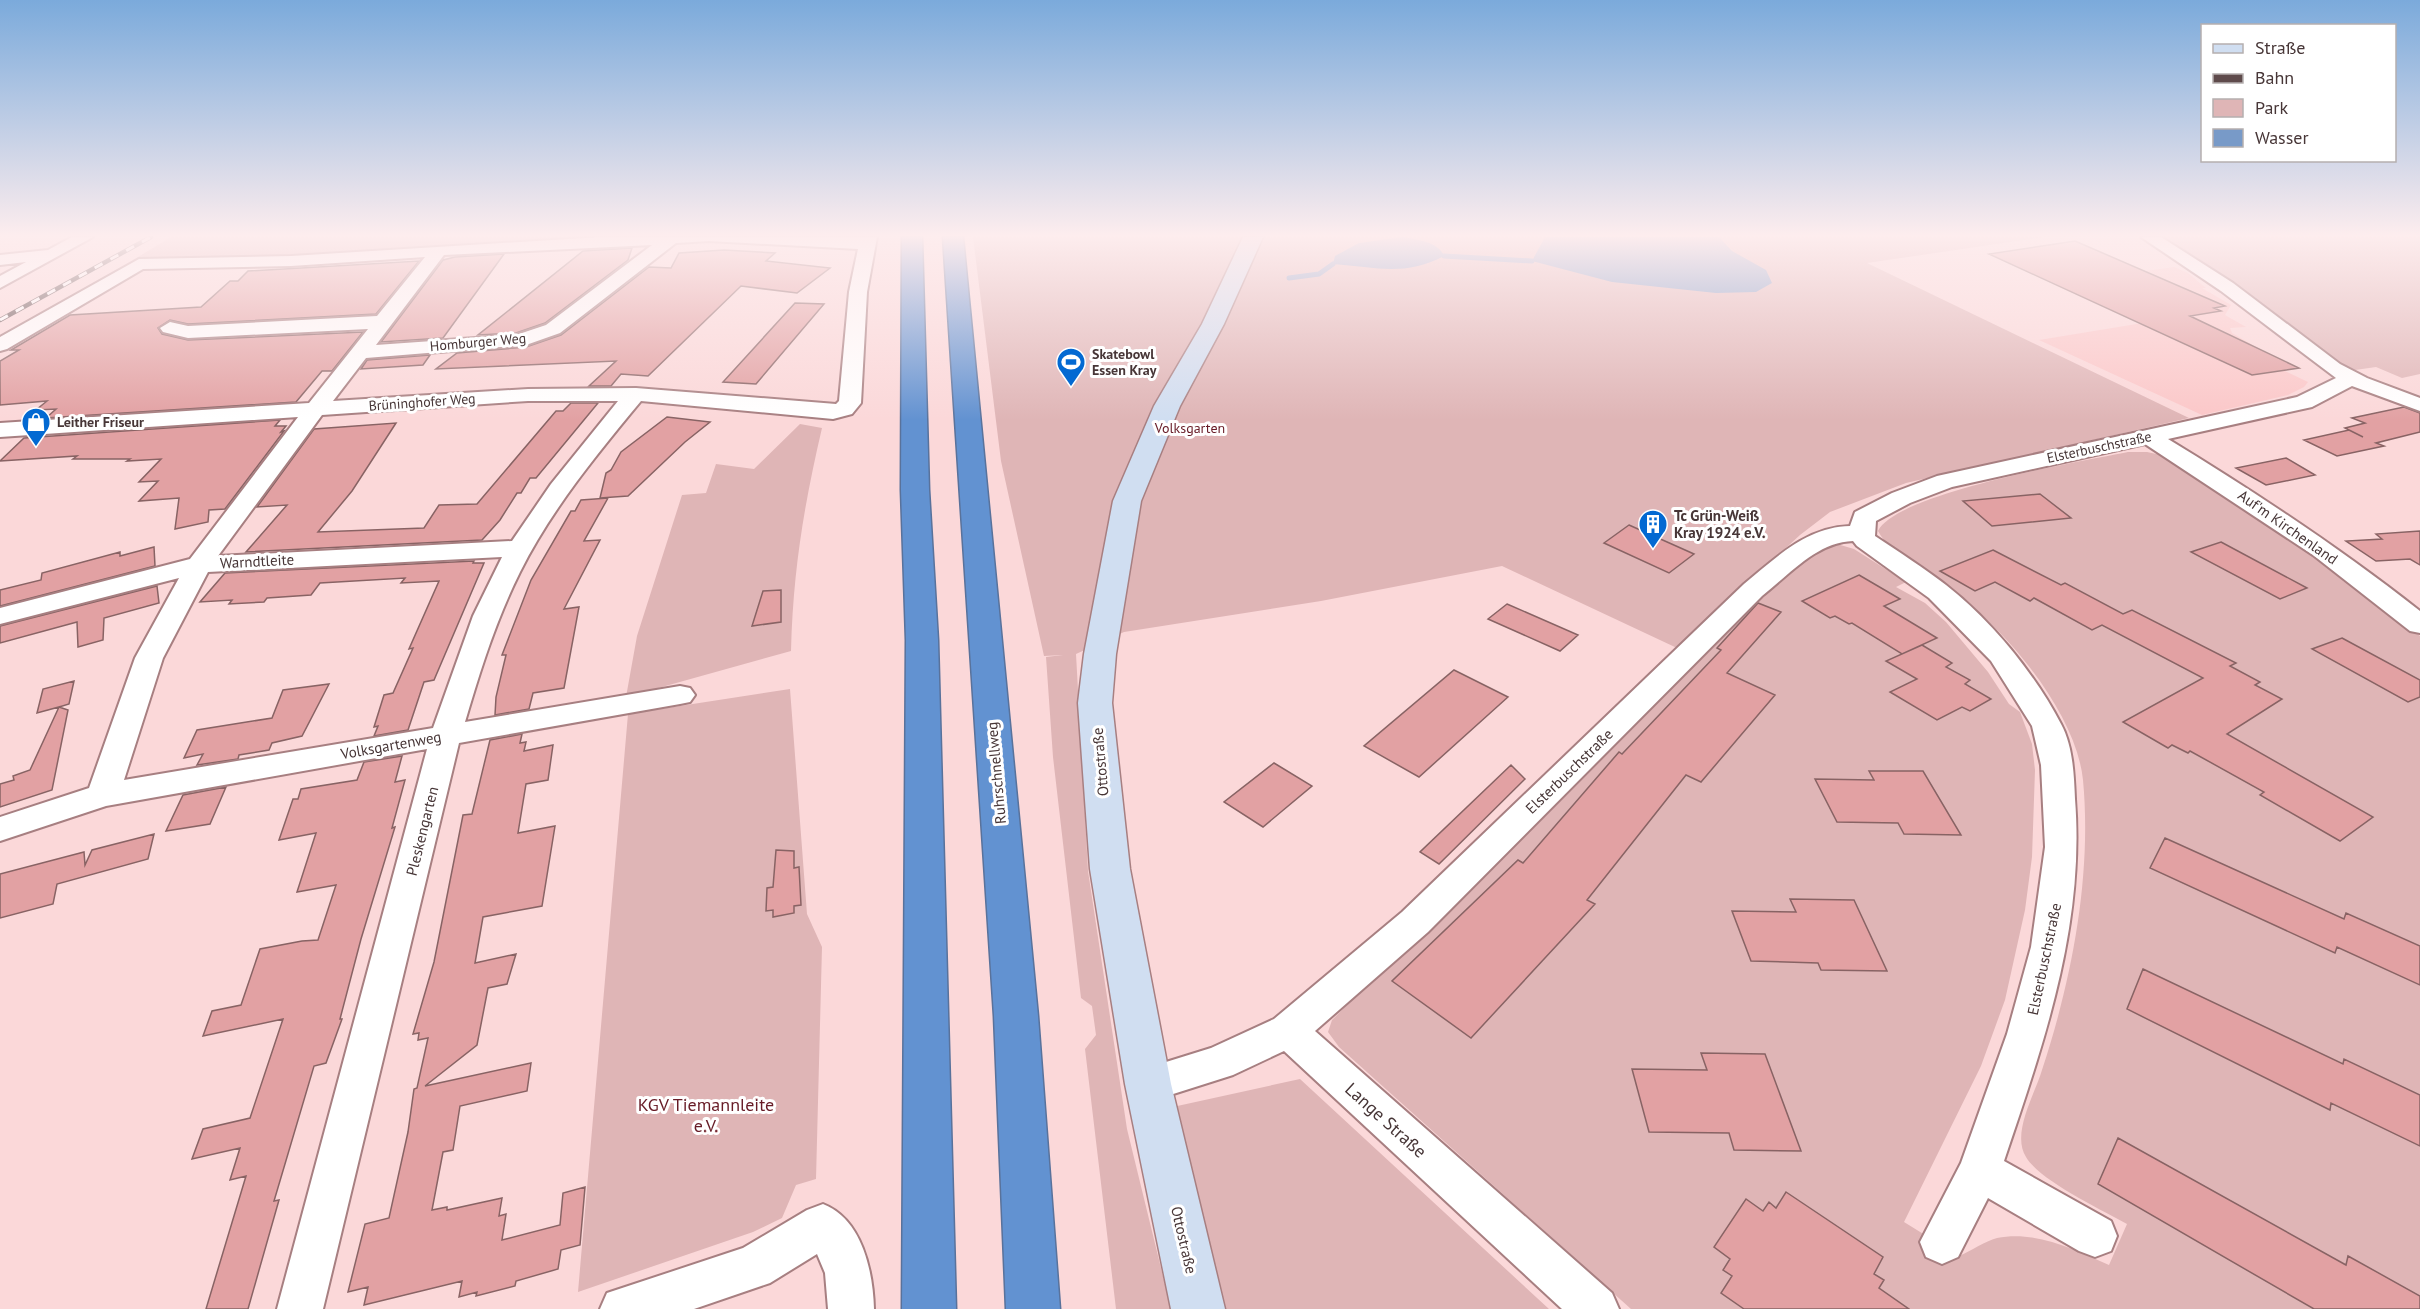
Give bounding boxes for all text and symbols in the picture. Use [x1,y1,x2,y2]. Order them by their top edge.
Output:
legend [2201,24,2396,162]
text: Straße [2255,36,2306,59]
text: Bahn [2255,66,2294,89]
text: Park [2255,96,2288,119]
text: Wasser [2255,126,2309,149]
street label: Homburger Weg [429,329,527,355]
place label: Skatebowl Essen Kray [1092,345,1157,379]
sports icon: Skatebowl Essen Kray [1055,346,1087,388]
street label: Brüninghofer Weg [368,389,476,415]
shop icon: Leither Friseur [20,406,52,448]
place label: Leither Friseur [57,413,144,431]
park label: Volksgarten [1154,419,1225,437]
street label: Elsterbuschstraße [2045,427,2153,467]
street label: Auf'm Kirchenland [2234,485,2342,569]
place label: Tc Grün-Weiß Kray 1924 e.V. [1674,506,1766,542]
building icon: Tc Grün-Weiß Kray 1924 e.V. [1637,508,1669,550]
street label: Warndtleite [219,550,295,572]
street label: Ruhrschnellweg [982,721,1010,825]
street label: Elsterbuschstraße [1521,724,1617,818]
street label: Volksgartenweg [338,727,443,763]
street label: Ottostraße [1088,727,1112,797]
street label: Pleskengarten [402,784,442,878]
street label: Elsterbuschstraße [2023,901,2065,1017]
street label: Lange Straße [1340,1077,1432,1163]
park label: KGV Tiemannleite e.V. [638,1093,774,1137]
street label: Ottostraße [1167,1204,1201,1276]

